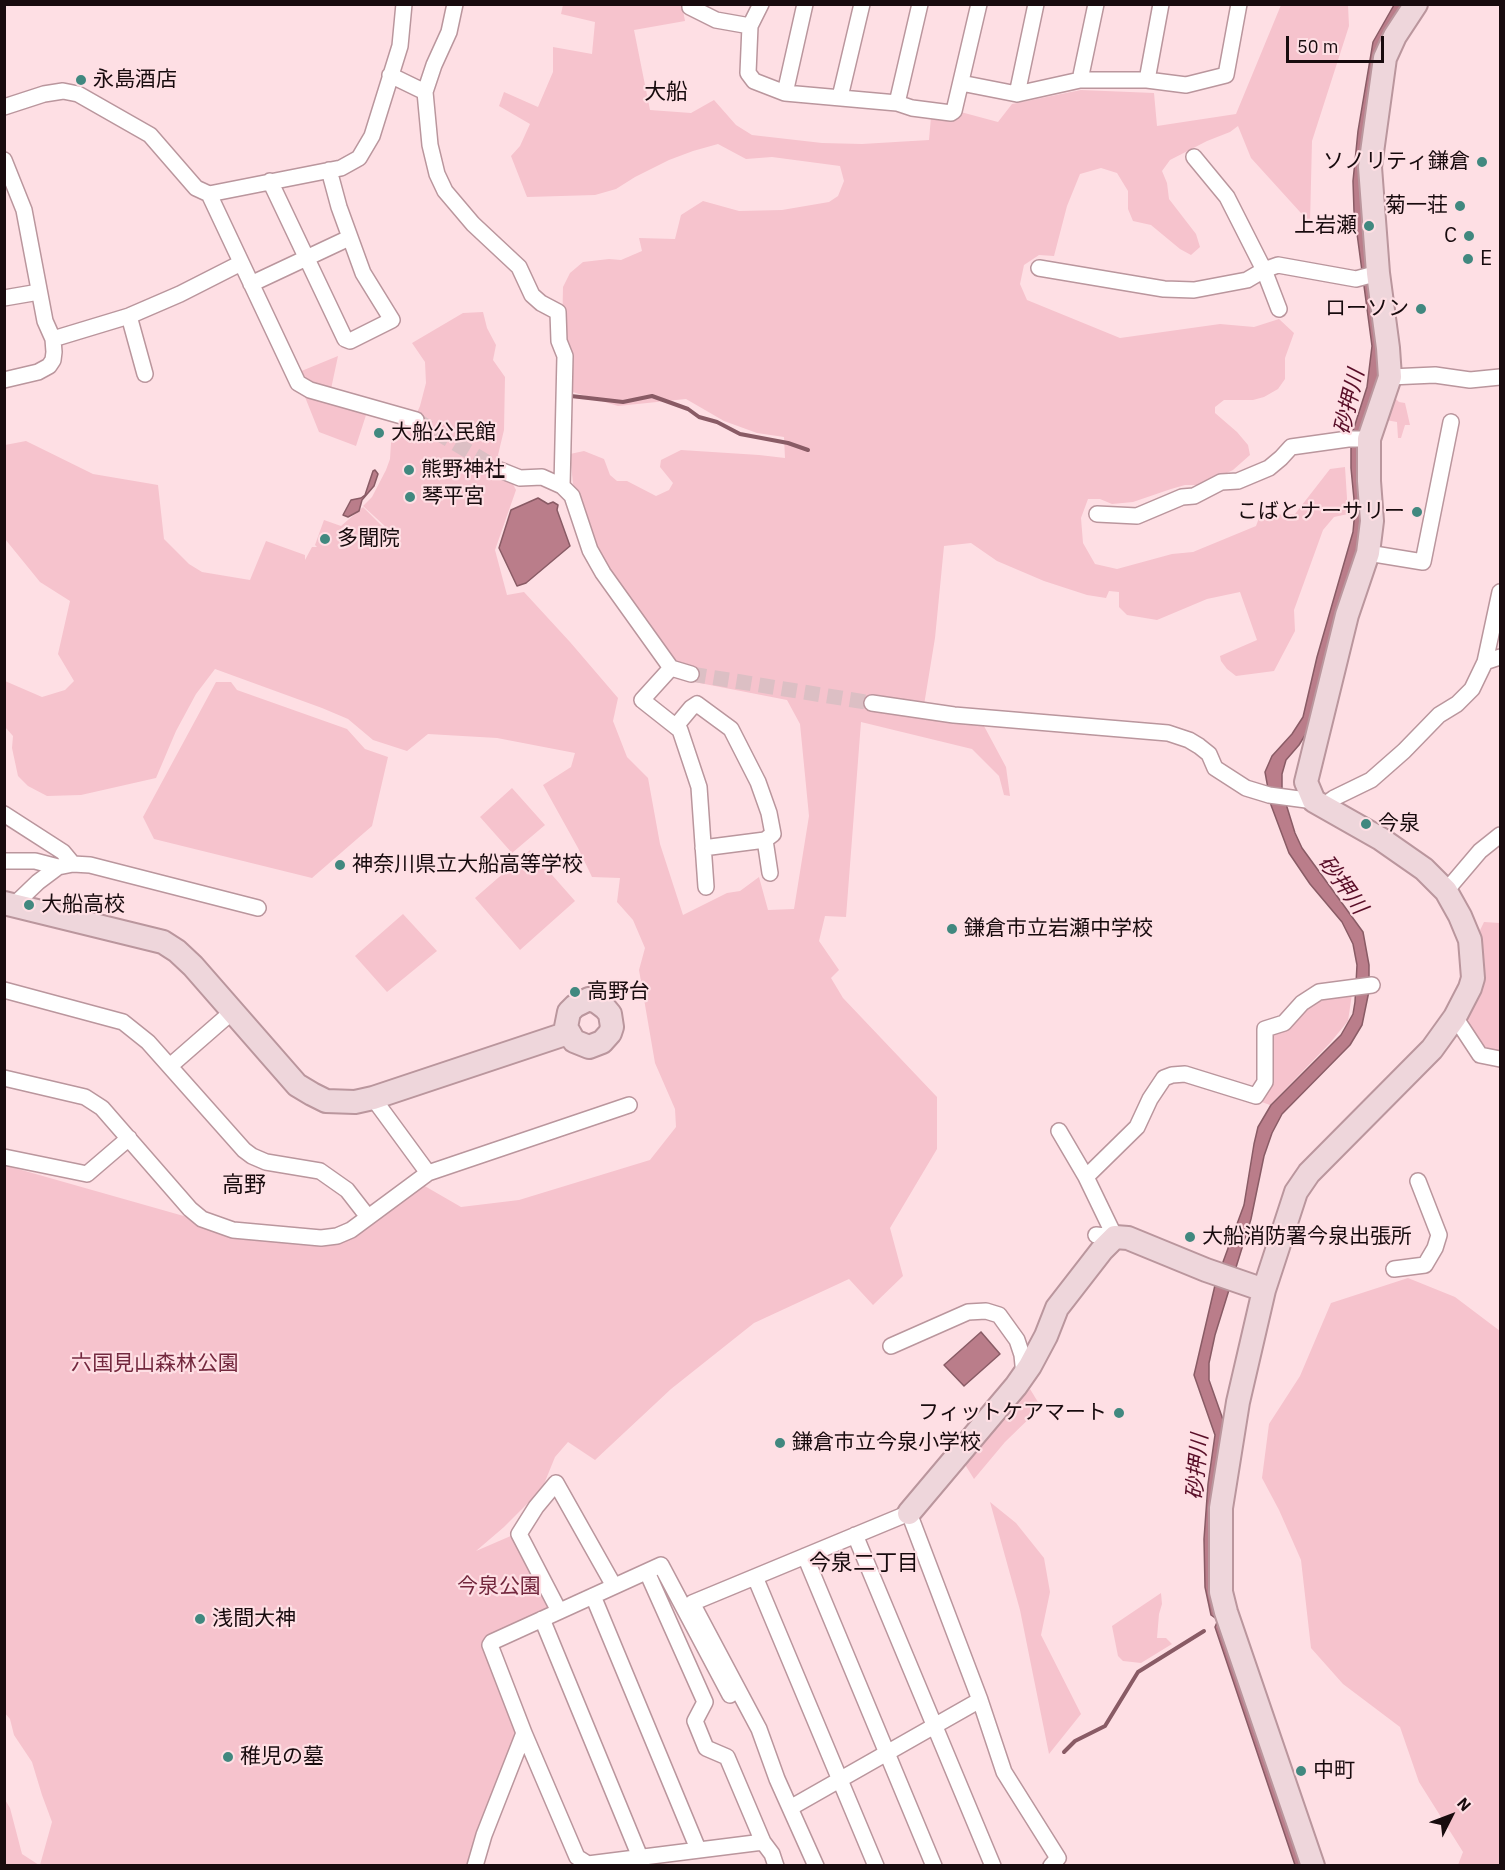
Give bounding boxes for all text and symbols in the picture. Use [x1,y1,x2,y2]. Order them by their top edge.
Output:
scale bar [1289,24,1386,62]
text: 50 m [1297,35,1339,58]
place label: 永島酒店 [93,67,177,93]
marker: 永島酒店 [74,73,88,87]
district label: 大船 [644,80,688,106]
place label: ソノリティ鎌倉 [1323,149,1470,175]
marker: ソノリティ鎌倉 [1475,155,1489,169]
place label: 菊一荘 [1385,193,1448,219]
marker: 菊一荘 [1453,199,1467,213]
place label: 上岩瀬 [1294,213,1357,239]
marker: 上岩瀬 [1362,219,1376,233]
place label: C [1444,223,1457,249]
marker: C [1462,229,1476,243]
place label: E [1480,246,1492,272]
marker: E [1461,252,1475,266]
place label: ローソン [1325,296,1409,322]
marker: ローソン [1414,302,1428,316]
water label: 砂押川 [1330,367,1370,437]
place label: 大船公民館 [391,420,496,446]
marker: 大船公民館 [372,426,386,440]
place label: 熊野神社 [421,457,505,483]
marker: 熊野神社 [402,463,416,477]
place label: 琴平宮 [422,484,485,510]
marker: 琴平宮 [403,490,417,504]
place label: こばとナーサリー [1237,499,1405,525]
marker: こばとナーサリー [1410,505,1424,519]
place label: 多聞院 [337,526,400,552]
marker: 多聞院 [318,532,332,546]
place label: 今泉 [1378,811,1420,837]
marker: 今泉 [1359,817,1373,831]
water label: 砂押川 [1312,851,1372,919]
place label: 神奈川県立大船高等学校 [352,852,583,878]
marker: 神奈川県立大船高等学校 [333,858,347,872]
place label: 大船高校 [41,892,125,918]
marker: 大船高校 [22,898,36,912]
place label: 鎌倉市立岩瀬中学校 [964,916,1153,942]
marker: 鎌倉市立岩瀬中学校 [945,922,959,936]
place label: 高野台 [587,979,650,1005]
marker: 高野台 [568,985,582,999]
district label: 高野 [222,1173,266,1199]
place label: 大船消防署今泉出張所 [1202,1224,1412,1250]
marker: 大船消防署今泉出張所 [1183,1230,1197,1244]
park label: 六国見山森林公園 [71,1351,239,1377]
place label: フィットケアマート [918,1400,1107,1426]
marker: フィットケアマート [1112,1406,1126,1420]
place label: 鎌倉市立今泉小学校 [792,1430,981,1456]
water label: 砂押川 [1182,1433,1214,1501]
marker: 鎌倉市立今泉小学校 [773,1436,787,1450]
district label: 今泉二丁目 [809,1551,919,1577]
park label: 今泉公園 [457,1574,541,1600]
place label: 浅間大神 [212,1606,296,1632]
marker: 浅間大神 [193,1612,207,1626]
place label: 稚児の墓 [240,1744,324,1770]
marker: 稚児の墓 [221,1750,235,1764]
place label: 中町 [1313,1758,1355,1784]
marker: 中町 [1294,1764,1308,1778]
north arrow [1421,1786,1481,1846]
text: N [1453,1793,1476,1815]

